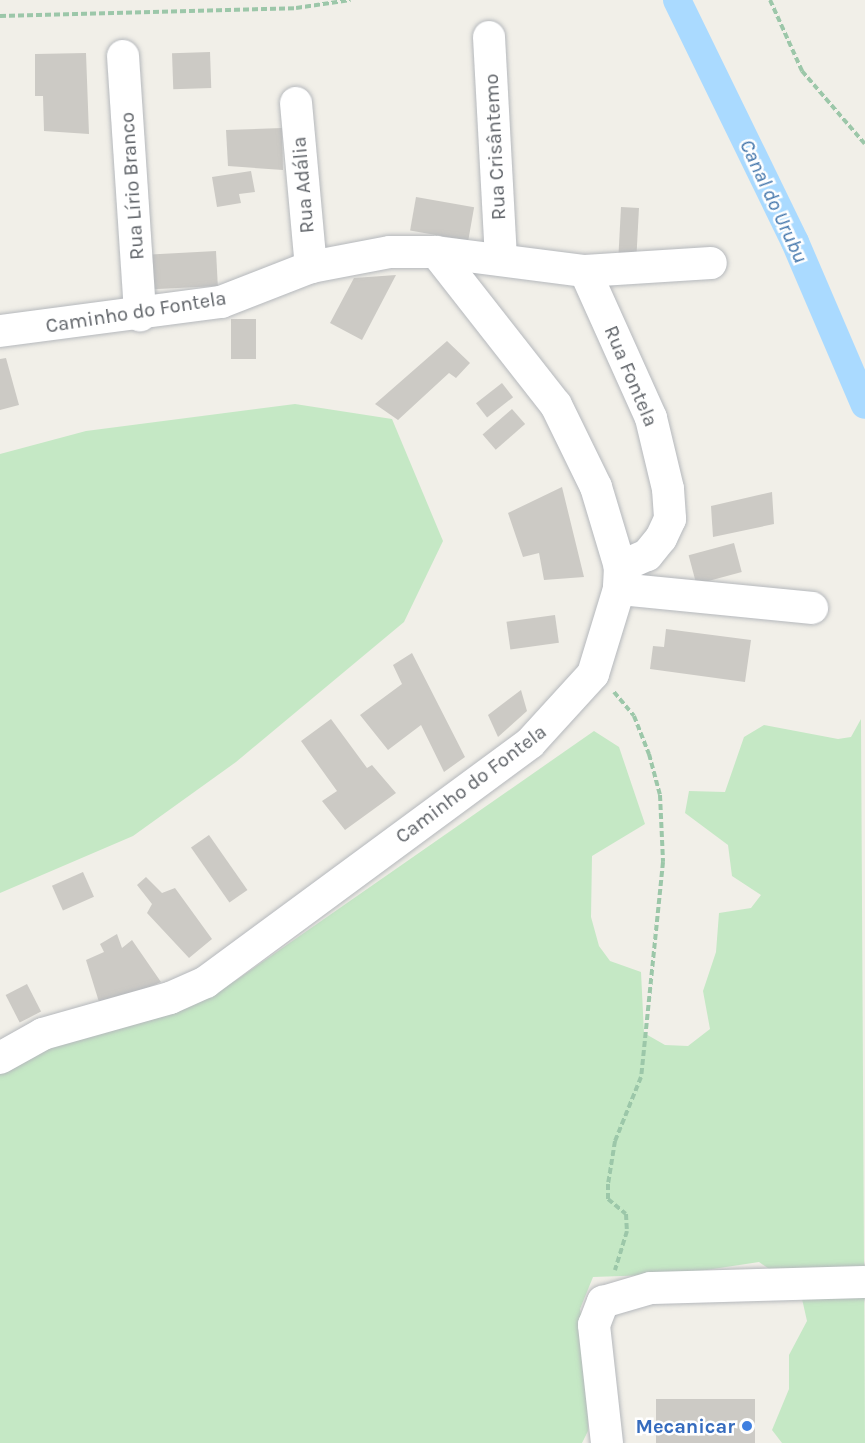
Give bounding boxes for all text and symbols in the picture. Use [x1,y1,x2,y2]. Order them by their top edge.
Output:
street label: Rua Crisântemo [479,73,511,221]
street label: Rua Lírio Branco [115,111,149,261]
water label: Canal do Urubu [734,135,814,267]
street label: Rua Adália [287,136,319,234]
street label: Caminho do Fontela [44,286,228,338]
street label: Rua Fontela [599,322,663,430]
street label: Caminho do Fontela [391,719,551,849]
place label: Mecanicar [635,1414,735,1438]
marker: Mecanicar [740,1419,754,1433]

